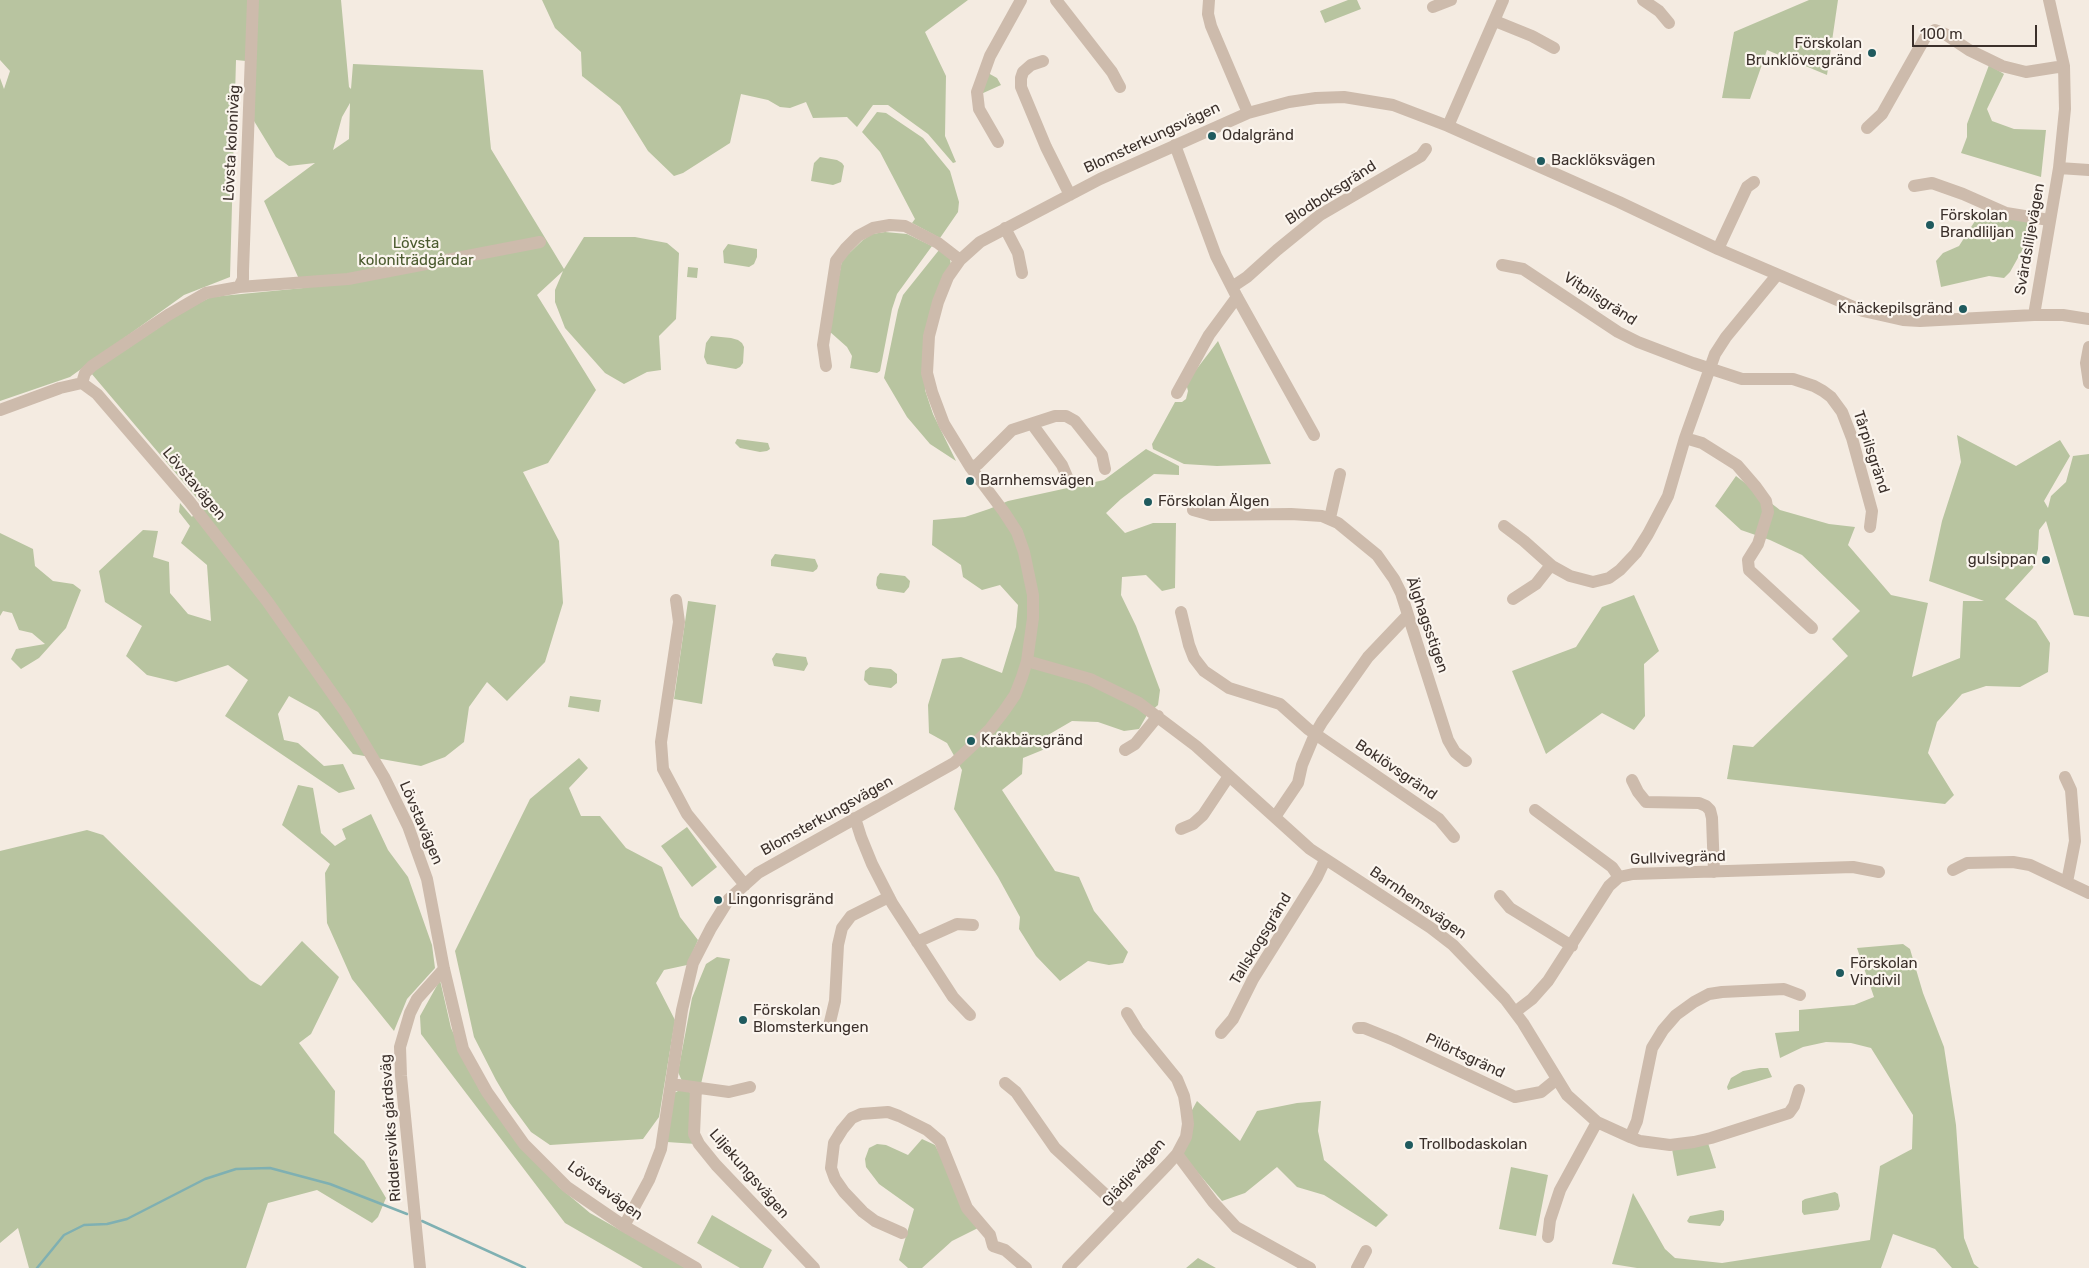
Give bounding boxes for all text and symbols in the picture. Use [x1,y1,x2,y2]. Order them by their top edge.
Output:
scale bar [1914,15,2039,47]
text: 100 m [1920,25,1962,43]
place label: Förskolan Brunklövergränd [1746,35,1862,70]
marker: Förskolan Brunklövergränd [1866,47,1878,59]
street label: Lövsta koloniväg [220,84,244,202]
street label: Blomsterkungsvägen [1081,99,1223,177]
place label: Odalgränd [1222,127,1294,145]
marker: Odalgränd [1206,130,1218,142]
place label: Backlöksvägen [1551,152,1655,170]
marker: Backlöksvägen [1535,155,1547,167]
street label: Blodboksgränd [1282,157,1380,229]
street label: Svärdsliljevägen [2011,182,2049,296]
place label: Förskolan Brandliljan [1940,207,2014,242]
marker: Förskolan Brandliljan [1924,219,1936,231]
park label: Lövsta koloniträdgårdar [358,235,474,270]
street label: Vitpilsgränd [1560,269,1640,329]
place label: Knäckepilsgränd [1838,300,1953,318]
marker: Knäckepilsgränd [1957,303,1969,315]
street label: Tårpilsgränd [1849,408,1893,496]
street label: Lövstavägen [158,444,230,524]
place label: Barnhemsvägen [980,472,1094,490]
marker: Barnhemsvägen [964,475,976,487]
place label: Förskolan Älgen [1158,493,1269,511]
marker: Förskolan Älgen [1142,496,1154,508]
place label: gulsippan [1968,551,2036,569]
marker: gulsippan [2040,554,2052,566]
street label: Älghagsstigen [1402,575,1452,675]
place label: Kråkbärsgränd [981,732,1083,750]
marker: Kråkbärsgränd [965,735,977,747]
street label: Boklövsgränd [1352,736,1440,804]
street label: Blomsterkungsvägen [758,772,896,860]
street label: Lövstavägen [395,778,447,868]
street label: Gullvivegränd [1630,847,1726,869]
street label: Barnhemsvägen [1366,863,1470,943]
street label: Tallskogsgränd [1227,890,1295,988]
place label: Lingonrisgränd [728,891,834,909]
marker: Lingonrisgränd [712,894,724,906]
place label: Förskolan Vindivil [1850,955,1918,990]
marker: Förskolan Vindivil [1834,967,1846,979]
place label: Förskolan Blomsterkungen [753,1002,869,1037]
marker: Förskolan Blomsterkungen [737,1014,749,1026]
street label: Pilörtsgränd [1422,1030,1508,1082]
street label: Riddersviks gårdsväg [377,1054,405,1202]
street label: Liljekungsvägen [705,1126,793,1222]
street label: Glädjevägen [1099,1135,1169,1211]
place label: Trollbodaskolan [1419,1136,1527,1154]
marker: Trollbodaskolan [1403,1139,1415,1151]
street label: Lövstavägen [564,1158,646,1224]

